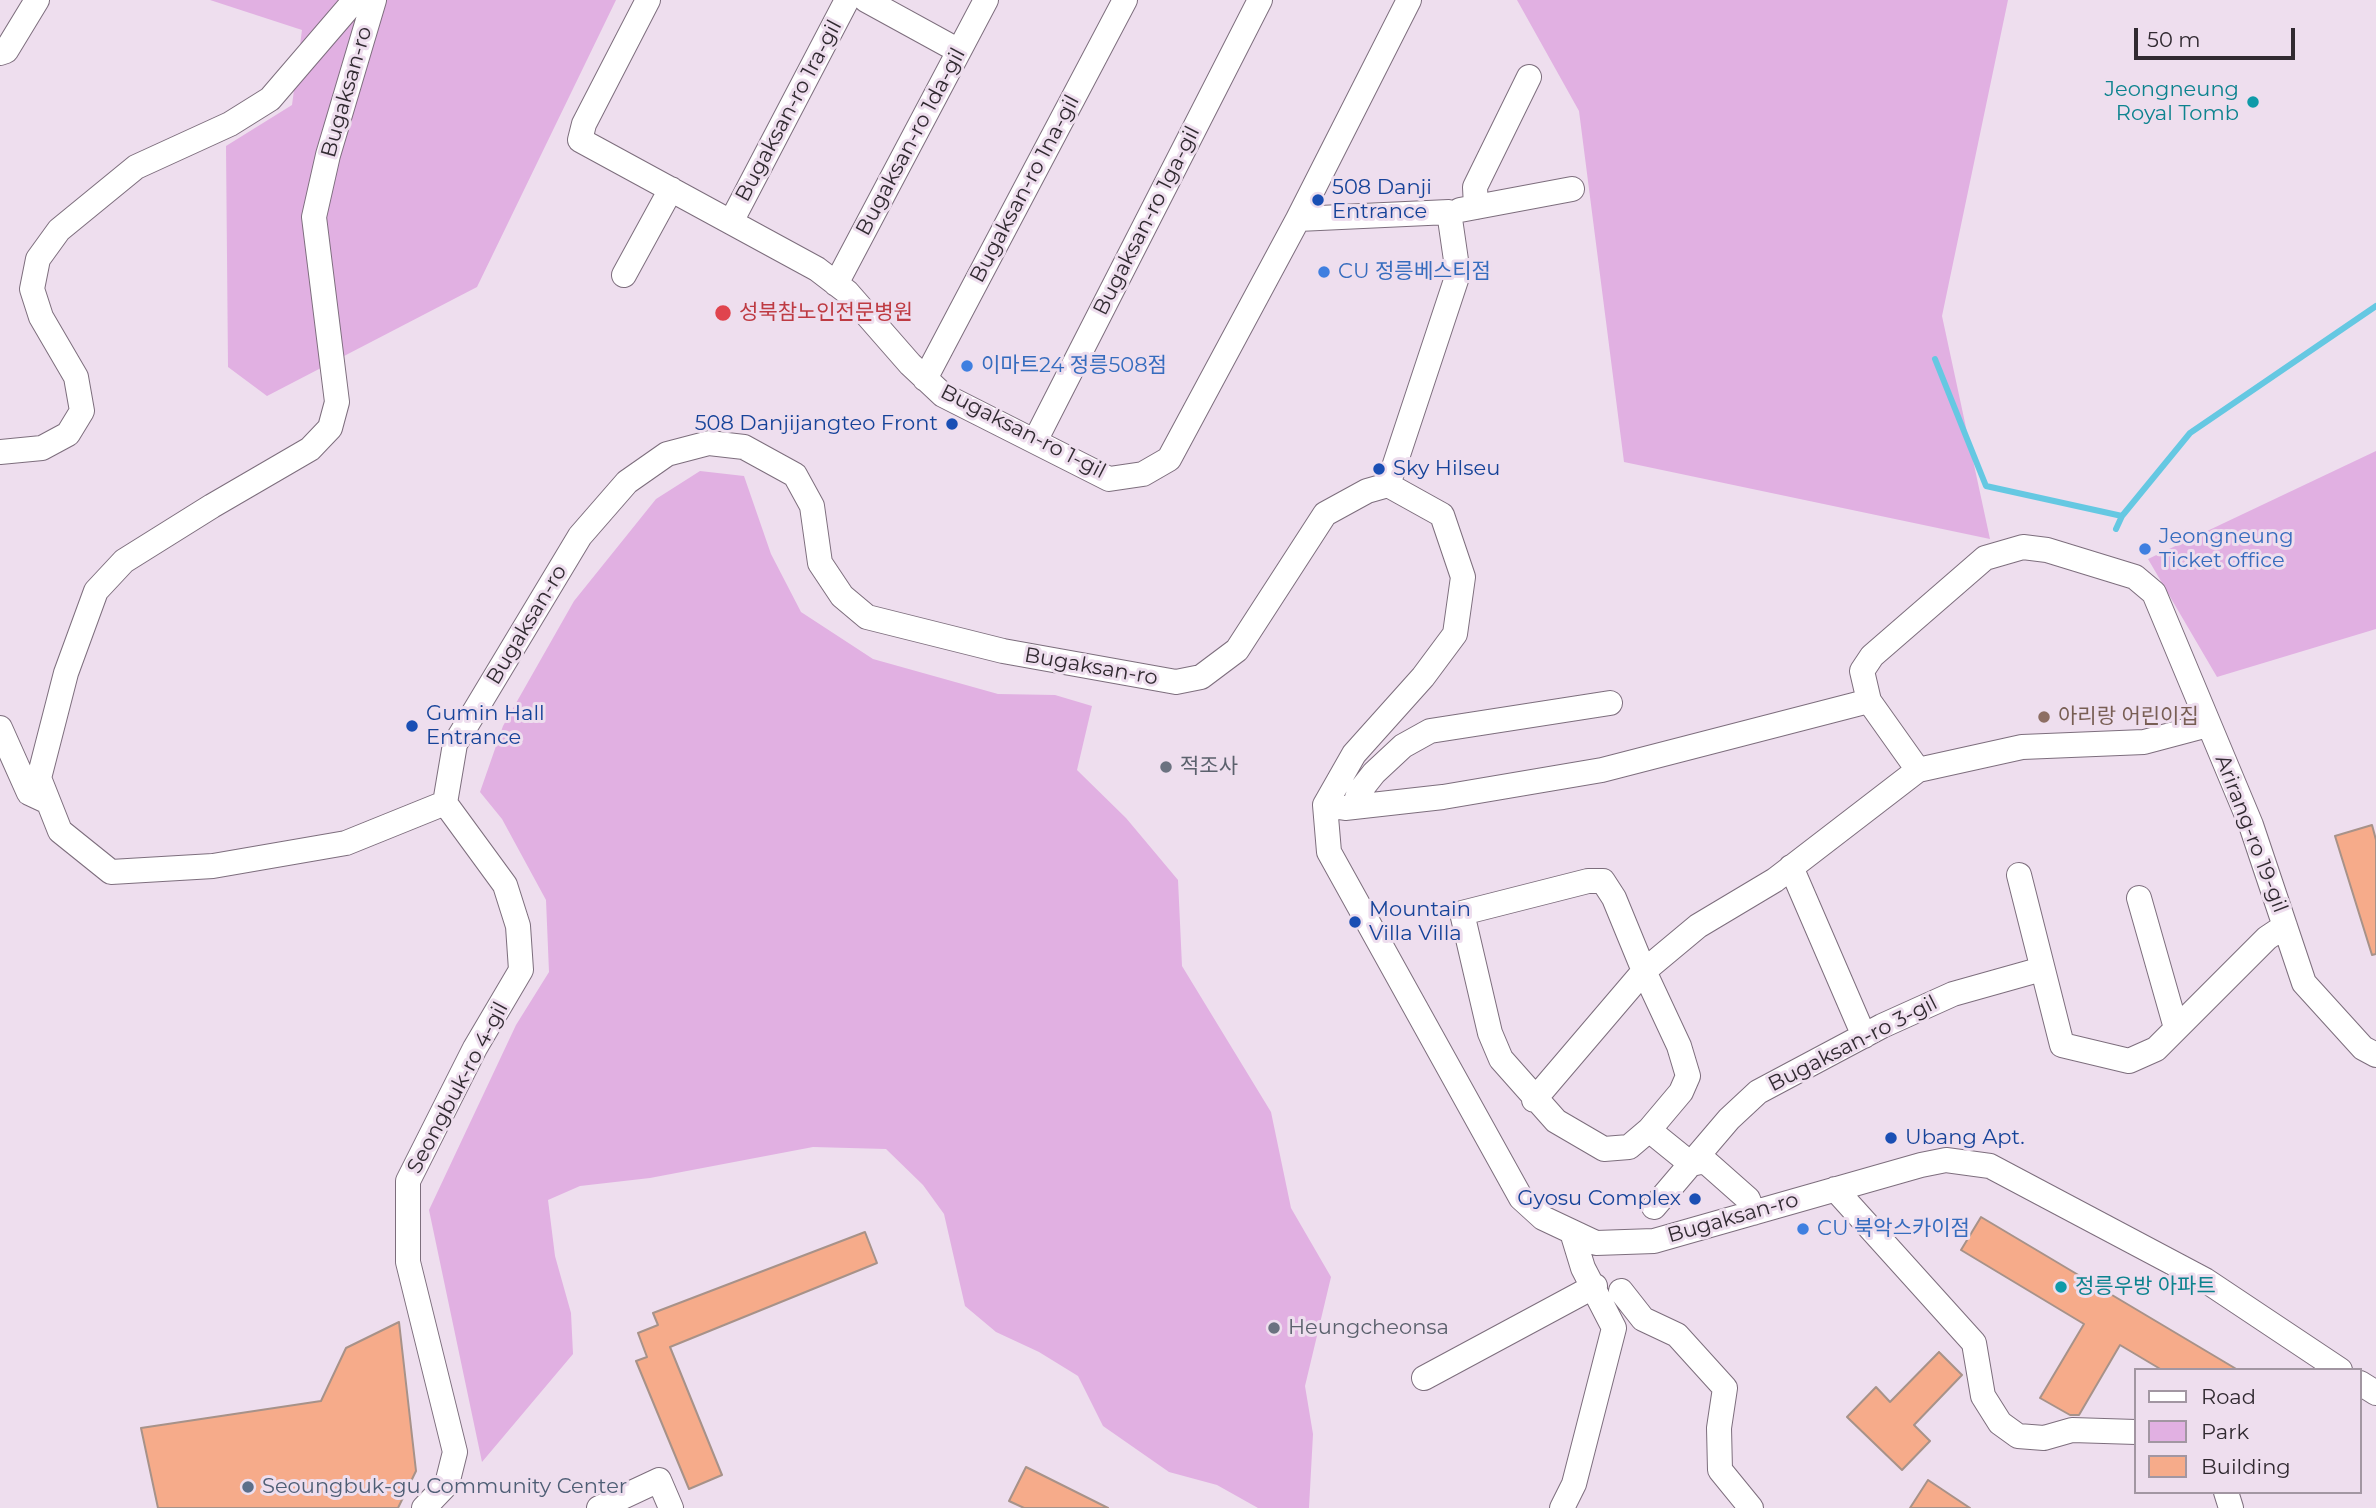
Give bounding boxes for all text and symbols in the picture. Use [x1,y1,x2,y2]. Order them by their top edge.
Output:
scale bar [2138,14,2299,58]
street label: Bugaksan-ro 1ra-gil [730,16,848,206]
street label: Bugaksan-ro [316,24,378,160]
text: 50 m [2147,27,2201,52]
street label: Bugaksan-ro 1da-gil [851,44,971,240]
place label: Jeongneung Royal Tomb [2104,77,2239,127]
street label: Bugaksan-ro 1na-gil [965,91,1085,287]
marker: Jeongneung Royal Tomb [2245,94,2261,110]
street label: Bugaksan-ro 1ga-gil [1088,122,1206,320]
place label: 508 Danji Entrance [1332,175,1432,225]
marker: 508 Danji Entrance [1310,192,1326,208]
place label: CU 정릉베스티점 [1338,259,1491,285]
marker: CU 정릉베스티점 [1316,264,1332,280]
place label: 성북참노인전문병원 [739,300,913,326]
marker: 성북참노인전문병원 [713,303,733,323]
place label: 이마트24 정릉508점 [981,353,1167,379]
marker: 이마트24 정릉508점 [959,358,975,374]
street label: Bugaksan-ro 1-gil [936,379,1110,485]
place label: 508 Danjijangteo Front [695,411,938,437]
marker: 508 Danjijangteo Front [944,416,960,432]
place label: Sky Hilseu [1393,456,1500,482]
marker: Sky Hilseu [1371,461,1387,477]
place label: Jeongneung Ticket office [2159,524,2294,574]
marker: Jeongneung Ticket office [2137,541,2153,557]
street label: Bugaksan-ro [481,561,573,689]
street label: Bugaksan-ro [1022,643,1160,691]
place label: Gumin Hall Entrance [426,701,545,751]
place label: 아리랑 어린이집 [2058,704,2199,730]
marker: 아리랑 어린이집 [2036,709,2052,725]
marker: Gumin Hall Entrance [404,718,420,734]
street label: Arirang-ro 19-gil [2209,752,2293,916]
place label: 적조사 [1180,754,1238,780]
marker: 적조사 [1158,759,1174,775]
place label: Mountain Villa Villa [1369,897,1471,947]
marker: Mountain Villa Villa [1347,914,1363,930]
street label: Bugaksan-ro 3-gil [1764,990,1942,1098]
street label: Seongbuk-ro 4-gil [402,998,514,1178]
place label: Ubang Apt. [1905,1125,2025,1151]
marker: Ubang Apt. [1883,1130,1899,1146]
place label: Gyosu Complex [1517,1186,1681,1212]
street label: Bugaksan-ro [1665,1187,1801,1249]
marker: Gyosu Complex [1687,1191,1703,1207]
place label: CU 북악스카이점 [1817,1216,1970,1242]
marker: CU 북악스카이점 [1795,1221,1811,1237]
place label: 정릉우방 아파트 [2075,1274,2216,1300]
marker: 정릉우방 아파트 [2053,1279,2069,1295]
place label: Heungcheonsa [1288,1315,1449,1341]
marker: Heungcheonsa [1266,1320,1282,1336]
legend [2134,1368,2362,1494]
text: Road [2201,1384,2256,1409]
text: Park [2201,1419,2249,1444]
text: Building [2201,1454,2291,1479]
place label: Seoungbuk-gu Community Center [262,1474,627,1500]
marker: Seoungbuk-gu Community Center [240,1479,256,1495]

